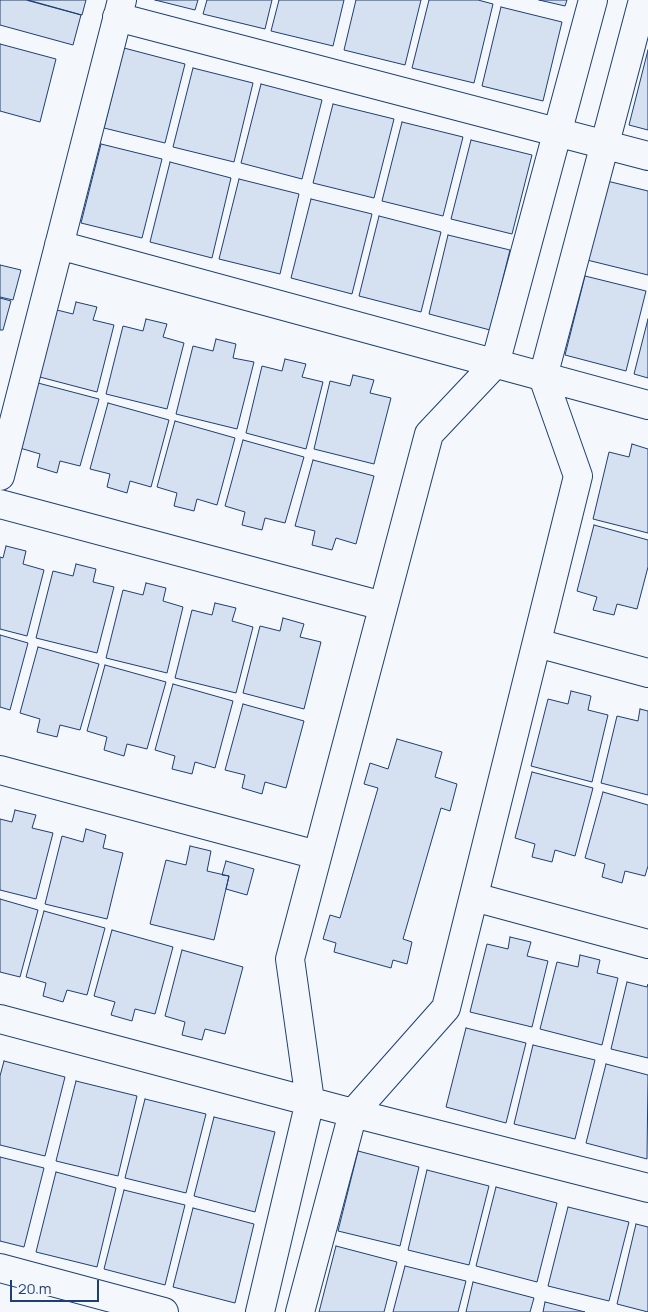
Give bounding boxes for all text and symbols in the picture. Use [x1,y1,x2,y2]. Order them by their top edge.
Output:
scale bar [12,1270,101,1302]
text: 20 m [18,1278,51,1299]

